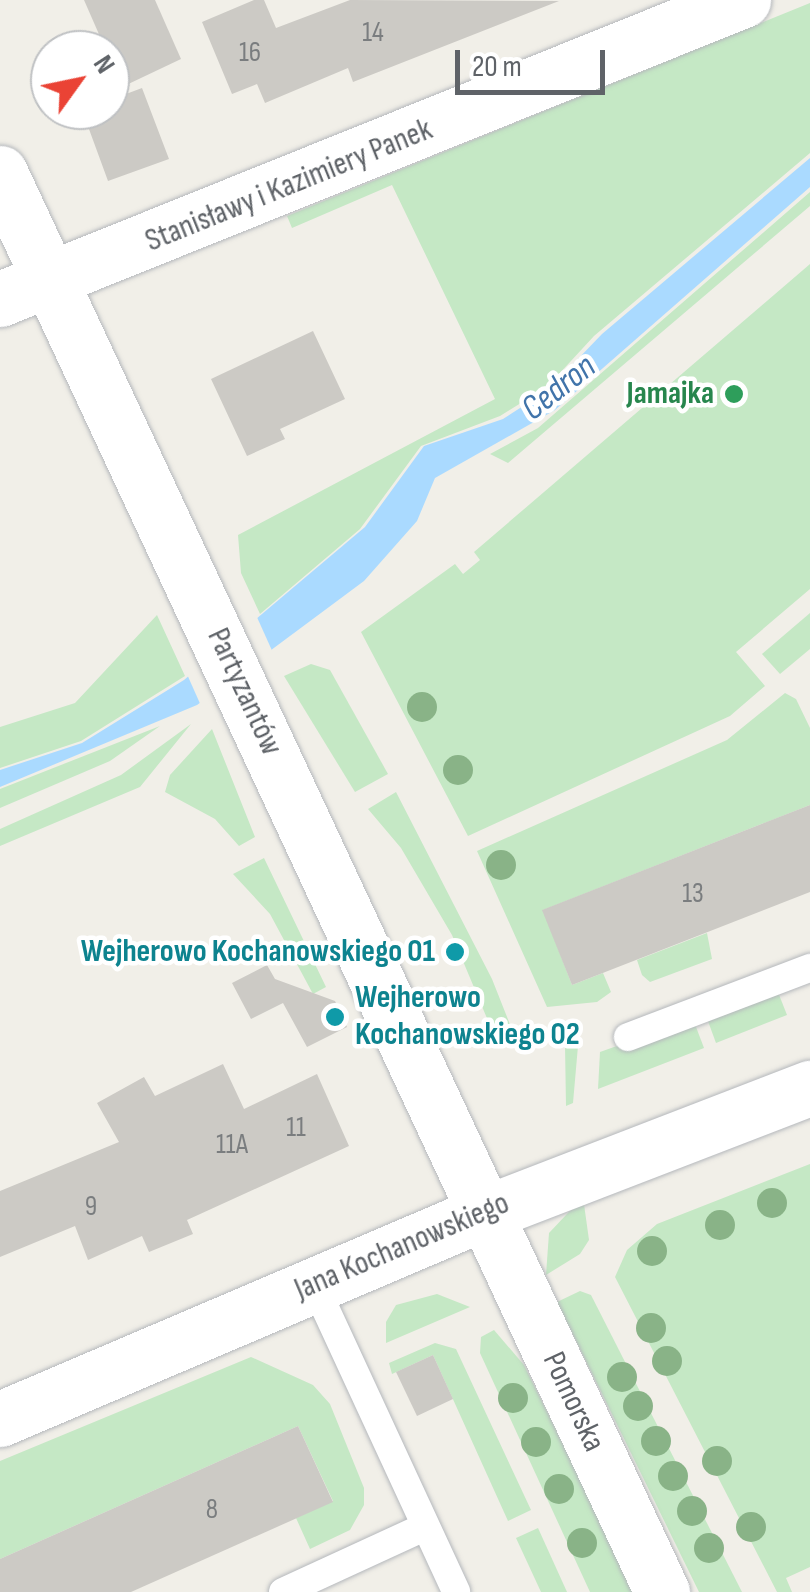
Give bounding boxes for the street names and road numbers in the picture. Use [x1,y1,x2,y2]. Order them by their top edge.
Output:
street label: Stanisławy i Kazimiery Panek [140,111,438,261]
street label: Partyzantów [198,622,290,762]
street label: Jana Kochanowskiego [289,1185,515,1309]
street label: Pomorska [533,1346,613,1458]

